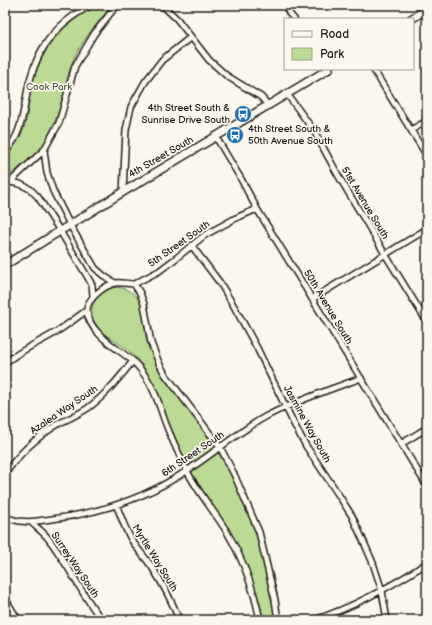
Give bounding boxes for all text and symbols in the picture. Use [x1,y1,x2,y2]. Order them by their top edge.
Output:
legend [284,18,414,70]
text: Road [320,27,349,42]
text: Park [320,47,344,62]
park label: Cook Park [26,81,72,93]
place label: 4th Street South & Sunrise Drive South [141,102,230,126]
bus stop icon: 4th Street South & Sunrise Drive South [233,104,253,124]
place label: 4th Street South & 50th Avenue South [248,123,333,147]
bus stop icon: 4th Street South & 50th Avenue South [225,125,245,145]
street label: 4th Street South [126,133,196,180]
street label: 51st Avenue South [339,165,392,242]
street label: 5th Street South [146,218,213,270]
street label: 50th Avenue South [301,268,355,347]
street label: Azalea Way South [28,383,100,437]
street label: Jasmine Way South [281,383,333,465]
street label: 6th Street South [159,428,227,479]
street label: Myrtle Way South [130,522,181,594]
street label: Surrey Way South [48,530,102,601]

